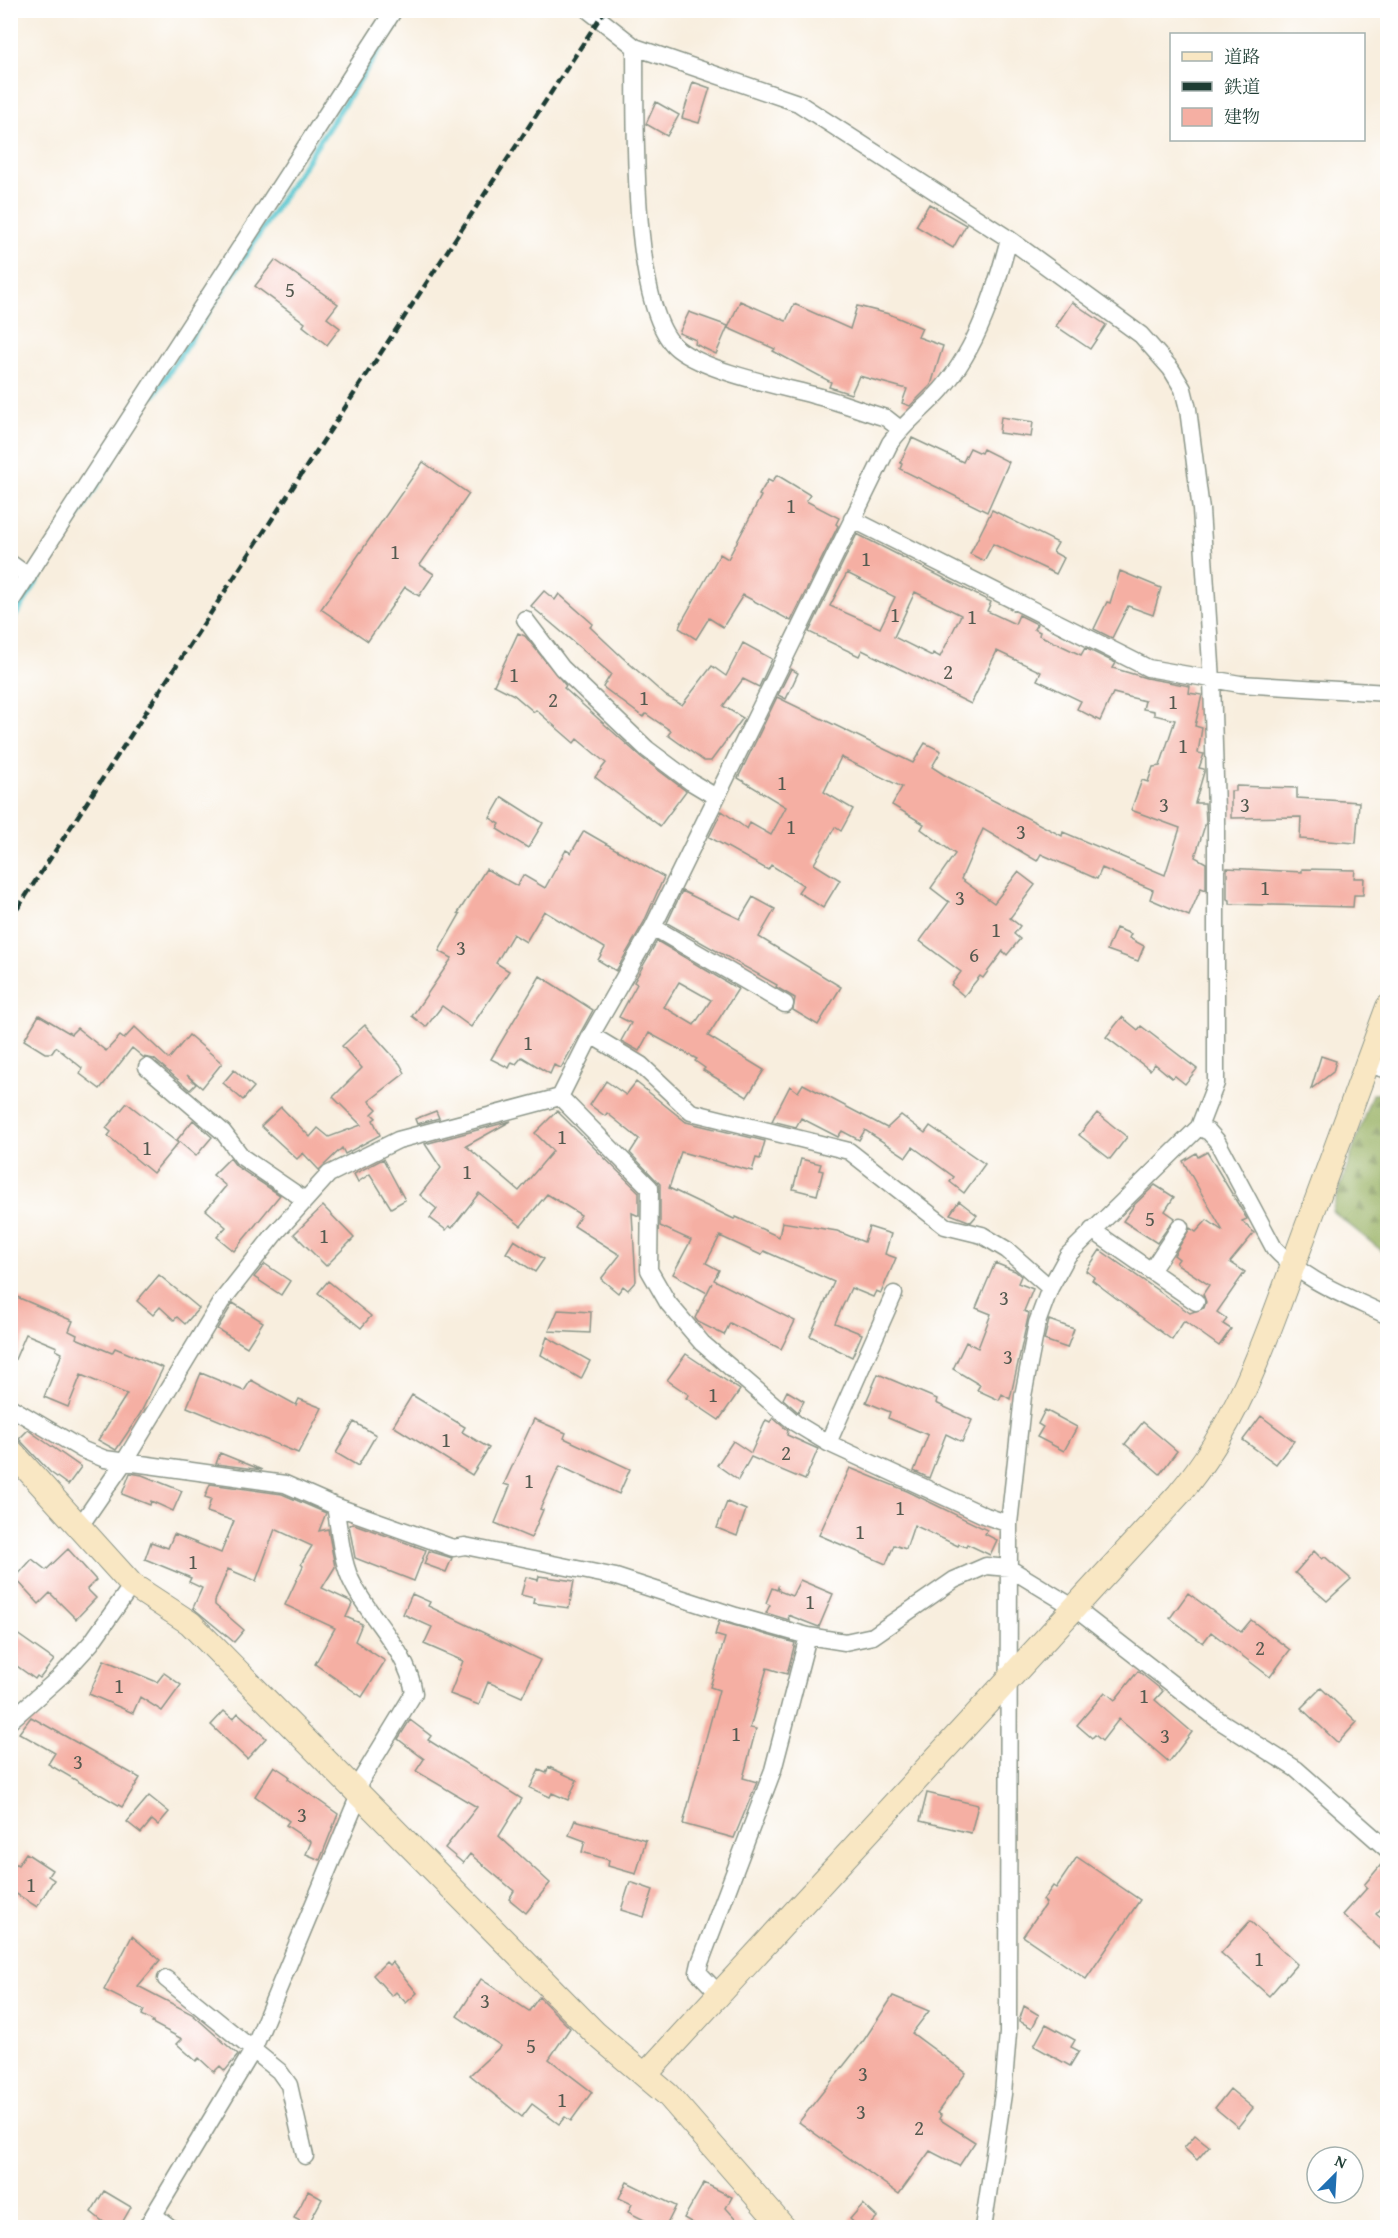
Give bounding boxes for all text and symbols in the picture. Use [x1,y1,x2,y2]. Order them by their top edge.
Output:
legend [1170,33,1365,141]
text: 道路 [1224,43,1260,70]
text: 鉄道 [1224,73,1260,100]
text: 建物 [1224,103,1260,130]
house number: 5 [285,274,295,305]
house number: 1 [786,490,796,521]
house number: 1 [390,536,400,567]
house number: 1 [861,543,871,574]
house number: 1 [890,599,900,630]
house number: 1 [967,601,977,632]
house number: 2 [943,656,953,687]
house number: 1 [509,659,519,690]
house number: 1 [639,682,649,713]
house number: 2 [548,684,558,715]
house number: 1 [1168,686,1178,717]
house number: 1 [1178,730,1188,761]
house number: 1 [777,767,787,798]
house number: 3 [1159,789,1169,820]
house number: 3 [1240,789,1250,820]
house number: 1 [786,811,796,842]
house number: 3 [1016,816,1026,847]
house number: 1 [1260,872,1270,903]
house number: 3 [955,882,965,913]
house number: 1 [991,914,1001,945]
house number: 3 [456,932,466,963]
house number: 6 [969,939,979,970]
house number: 1 [523,1027,533,1058]
house number: 1 [557,1121,567,1152]
house number: 1 [142,1132,152,1163]
house number: 1 [462,1156,472,1187]
house number: 5 [1145,1203,1155,1234]
house number: 1 [319,1220,329,1251]
house number: 3 [999,1282,1009,1313]
house number: 3 [1003,1341,1013,1372]
house number: 1 [708,1379,718,1410]
house number: 1 [441,1424,451,1455]
house number: 2 [781,1437,791,1468]
house number: 1 [524,1465,534,1496]
house number: 1 [895,1492,905,1523]
house number: 1 [855,1516,865,1547]
house number: 1 [188,1546,198,1577]
house number: 1 [805,1586,815,1617]
house number: 2 [1255,1632,1265,1663]
house number: 1 [114,1670,124,1701]
house number: 1 [1139,1680,1149,1711]
house number: 1 [731,1718,741,1749]
house number: 3 [1160,1720,1170,1751]
house number: 3 [73,1746,83,1777]
house number: 3 [297,1799,307,1830]
house number: 1 [26,1869,36,1900]
house number: 1 [1254,1943,1264,1974]
house number: 3 [480,1985,490,2016]
house number: 5 [526,2030,536,2061]
house number: 3 [858,2058,868,2089]
house number: 1 [557,2084,567,2115]
house number: 3 [856,2096,866,2127]
house number: 2 [914,2112,924,2143]
north arrow [1305,2145,1365,2205]
text: N [1331,2148,1351,2175]

